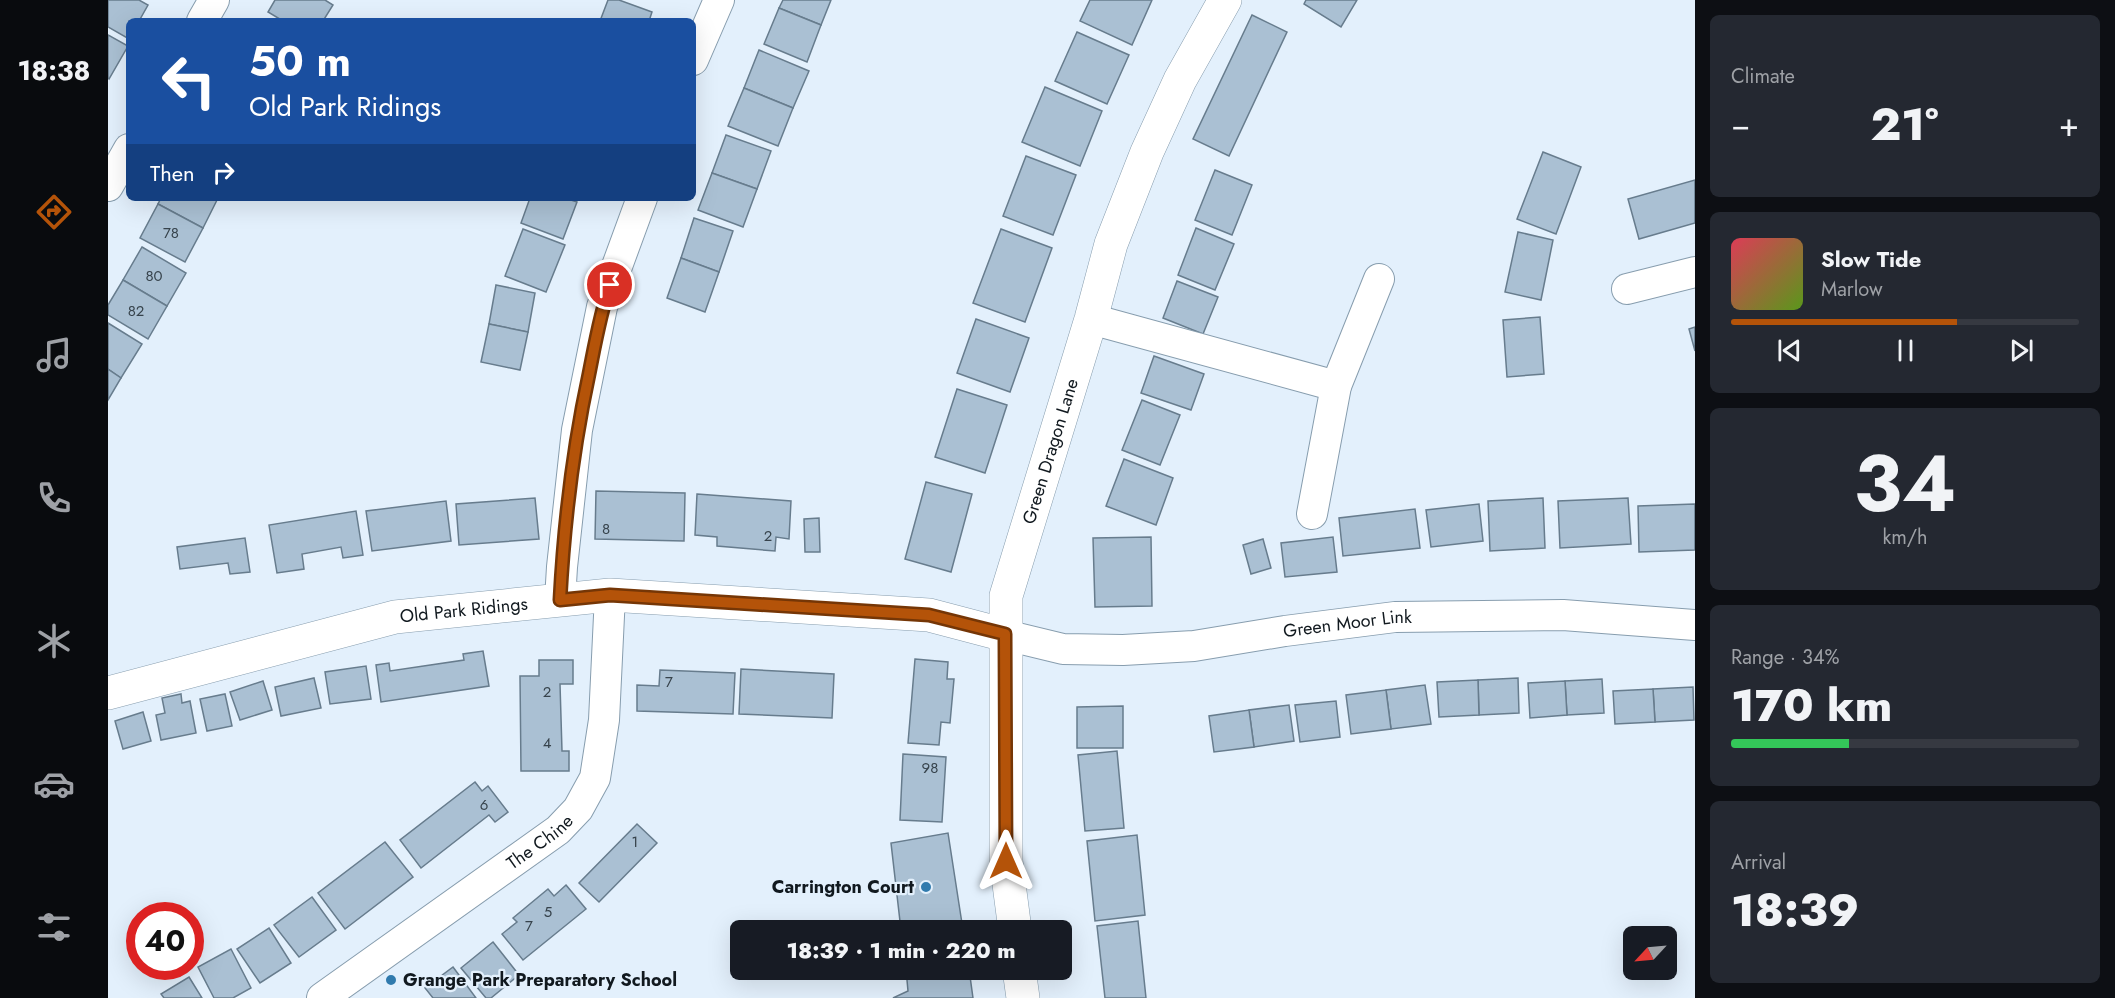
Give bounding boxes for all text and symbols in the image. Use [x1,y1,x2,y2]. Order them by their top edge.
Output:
text: 50 m [249,31,351,92]
icon: left [150,42,228,120]
text: 18:38 [17,51,91,90]
text: Climate [1731,62,1795,91]
text: Old Park Ridings [249,87,441,126]
text: 21° [1871,92,1939,157]
text: − [1731,101,1750,148]
text: + [2059,101,2079,148]
icon: right [207,156,240,189]
text: Then [150,157,195,189]
icon: directions [33,191,75,233]
house number: 78 [163,222,179,244]
text: Slow Tide [1821,243,1921,275]
pin [584,259,635,310]
house number: 80 [145,265,163,287]
icon: arrive [593,268,626,301]
text: Marlow [1821,275,1883,304]
house number: 82 [128,300,144,322]
icon: music [33,334,75,376]
icon: previous [1773,334,1806,367]
icon: pause [1889,334,1922,367]
icon: next [2005,334,2038,367]
street label: Green Dragon Lane [1016,375,1085,527]
text: 34 [1854,428,1956,540]
icon: phone [33,477,75,519]
house number: 8 [602,518,610,540]
text: km/h [1882,523,1928,552]
house number: 2 [764,525,772,547]
street label: Old Park Ridings [399,591,529,629]
street label: Green Moor Link [1282,604,1412,644]
icon: climate [33,620,75,662]
text: Range · 34% [1731,643,1840,672]
house number: 7 [665,671,673,693]
text: 170 km [1731,673,1892,738]
house number: 2 [543,681,551,703]
house number: 4 [543,732,552,754]
house number: 98 [922,757,938,779]
icon: car [33,763,75,805]
house number: 6 [480,794,488,816]
street label: The Chine [501,809,579,876]
position arrow [974,829,1038,893]
house number: 1 [632,831,638,853]
text: Arrival [1731,848,1786,877]
place label: Carrington Court [772,874,914,900]
text: 18:39 [1731,878,1859,943]
marker: Carrington Court [919,880,933,894]
house number: 5 [544,901,552,923]
speed limit sign: 40 [126,902,204,980]
icon: filters [33,906,75,948]
house number: 7 [525,915,533,937]
north arrow [1623,926,1677,980]
map controls [1623,926,1677,980]
text: 18:39 · 1 min · 220 m [786,934,1016,966]
place label: Grange Park Preparatory School [403,967,677,993]
marker: Grange Park Preparatory School [384,973,398,987]

